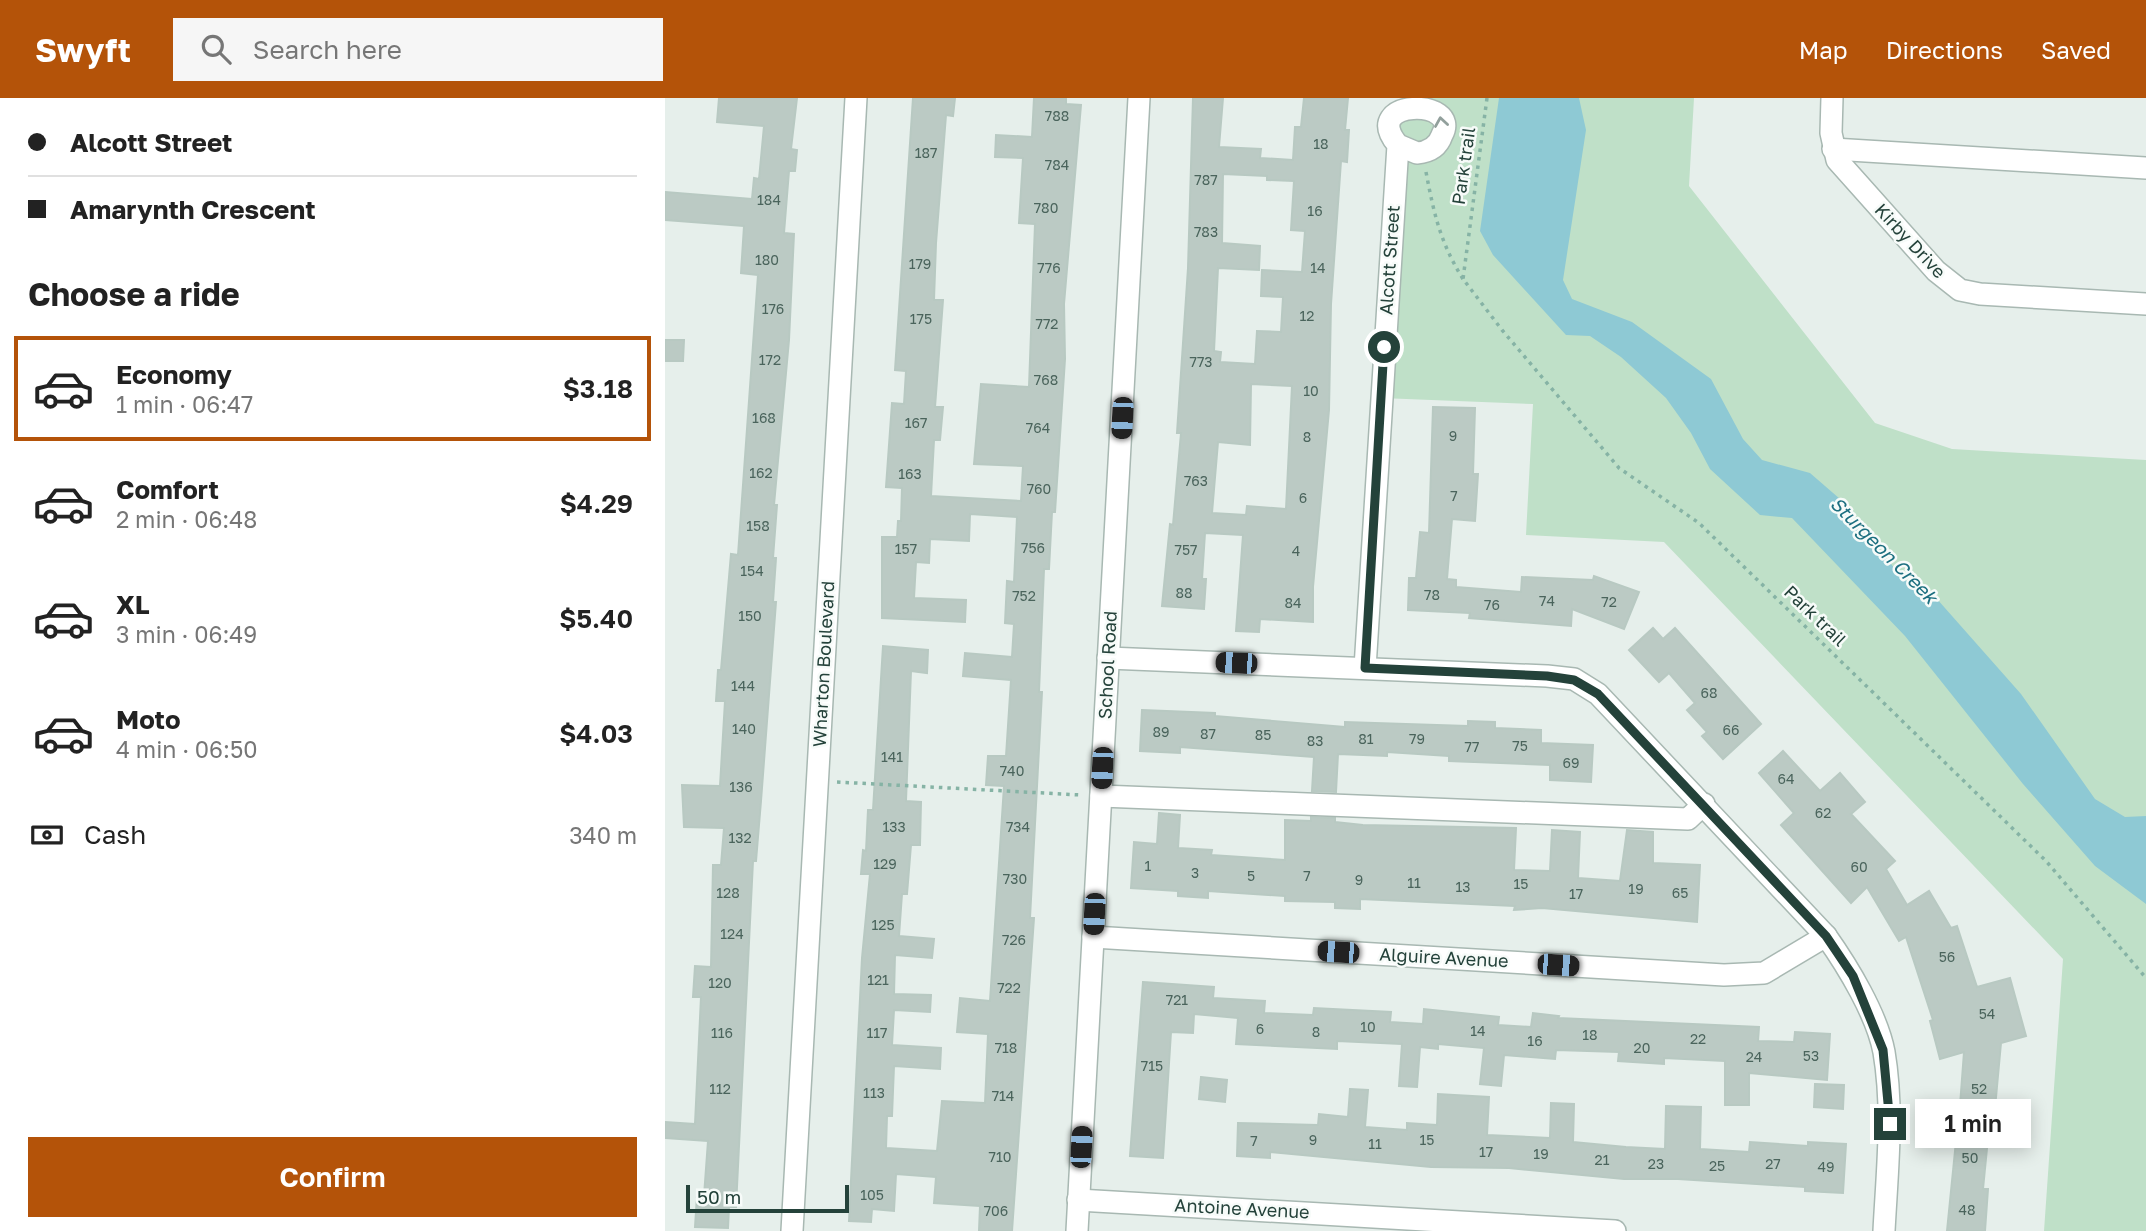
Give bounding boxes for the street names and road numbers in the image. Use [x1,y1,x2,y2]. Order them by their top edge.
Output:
street label: Park trail [1447,125,1479,206]
street label: Kirby Drive [1871,198,1951,282]
street label: Alcott Street [1374,204,1404,316]
street label: Wharton Boulevard [808,580,838,748]
street label: Park trail [1780,580,1852,651]
street label: School Road [1093,610,1121,720]
street label: Alguire Avenue [1379,943,1509,971]
street label: Antoine Avenue [1174,1193,1310,1223]

